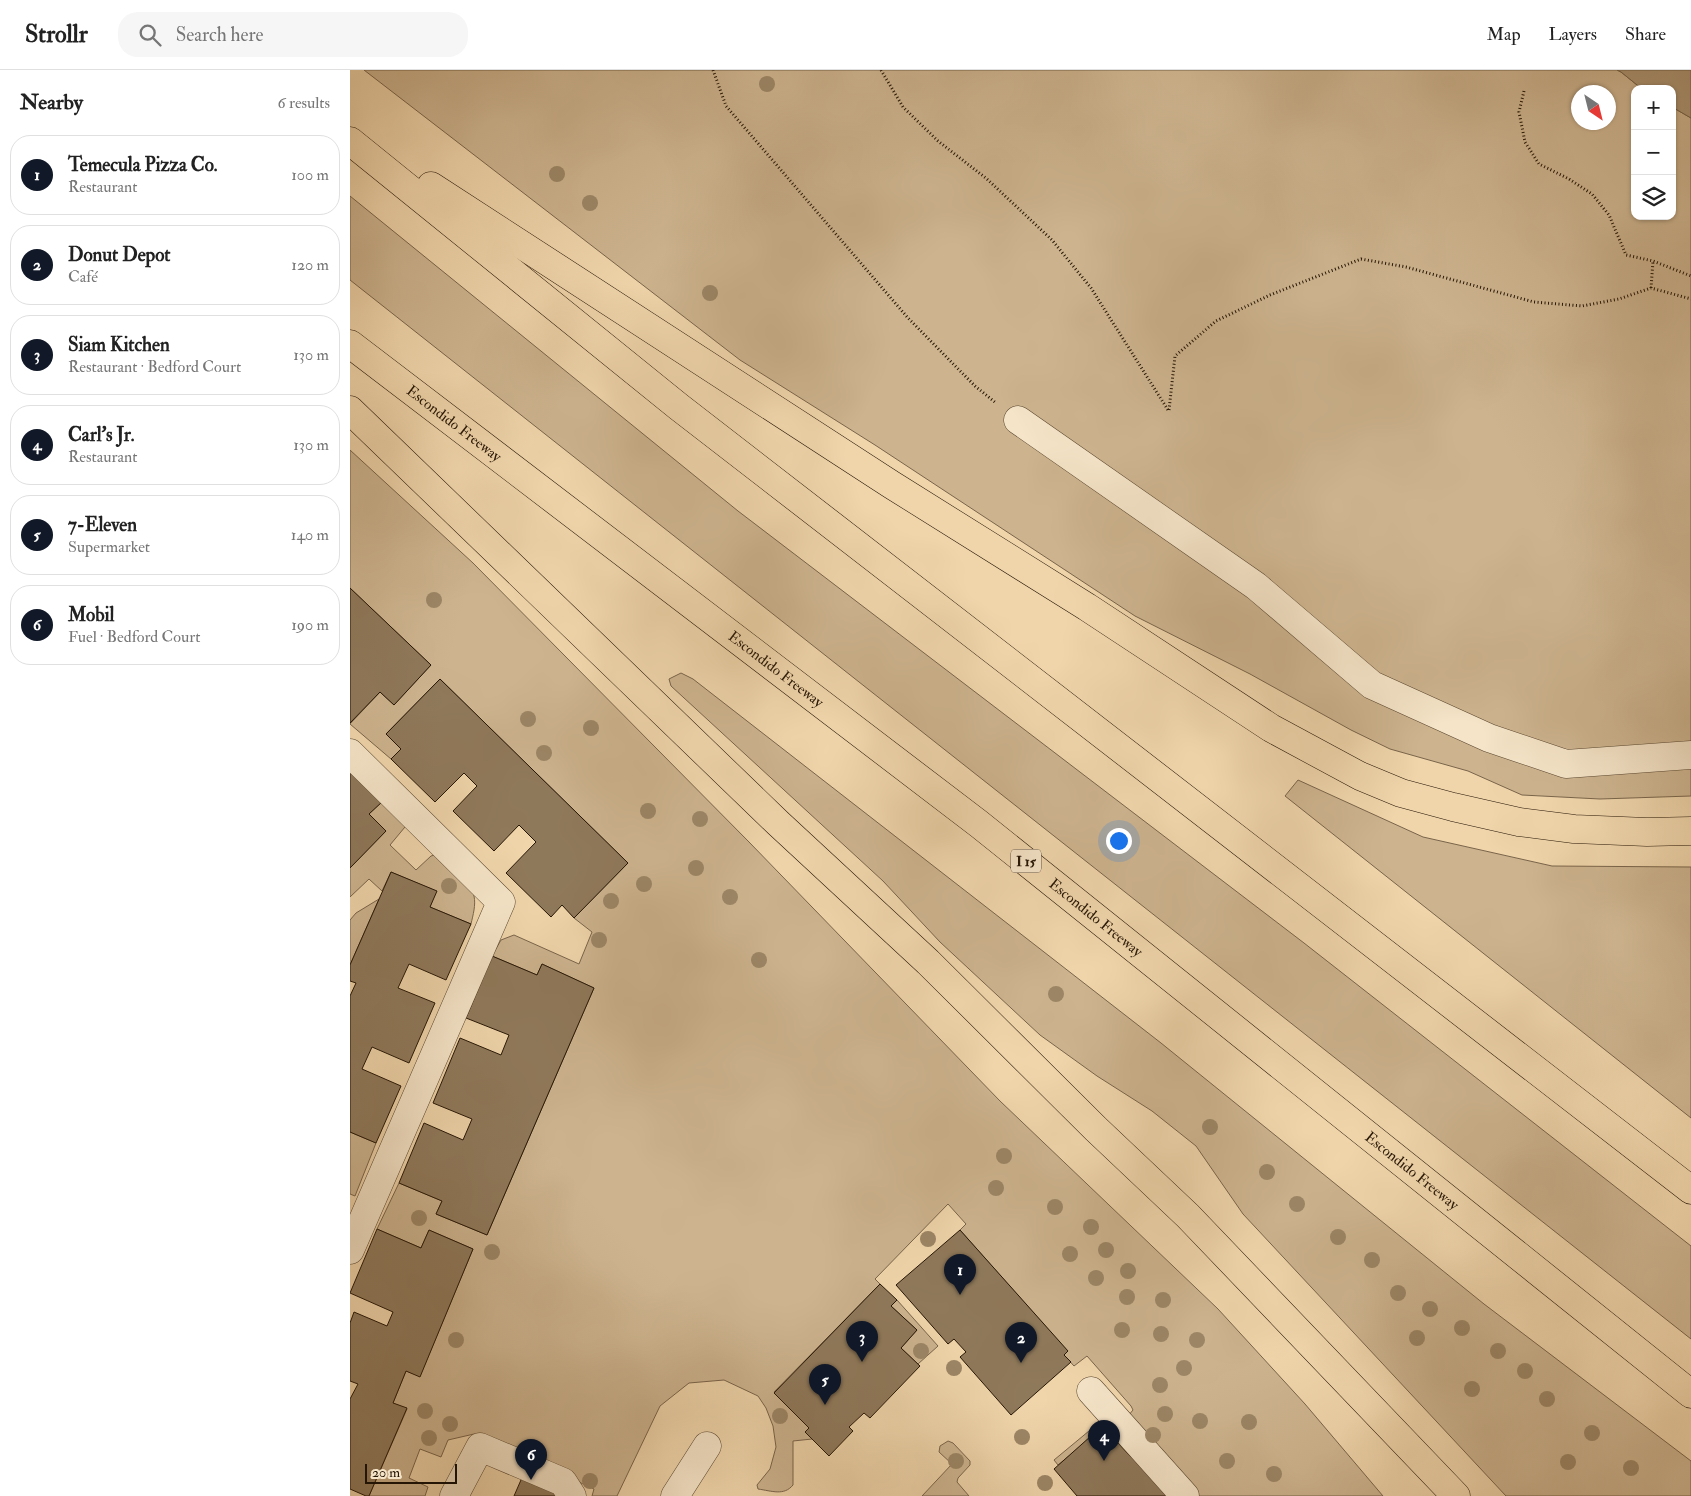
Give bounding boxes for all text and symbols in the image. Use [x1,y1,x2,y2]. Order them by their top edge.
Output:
search box [118,12,468,57]
text: Strollr [25,19,88,50]
icon: search [136,21,164,49]
text: Search here [176,23,264,47]
text: Map [1487,23,1521,46]
text: Layers [1549,23,1597,46]
text: Share [1625,23,1666,46]
north arrow [1571,85,1616,130]
map controls [1631,85,1676,220]
button: + [1631,85,1676,130]
text: Nearby [20,89,83,116]
text: 6 results [278,93,330,113]
button: − [1631,130,1676,175]
text: Temecula Pizza Co. [68,153,217,177]
text: 1 [34,165,40,185]
text: 100 m [291,165,329,185]
button: layers [1631,175,1676,220]
text: Restaurant [68,177,137,197]
text: Donut Depot [68,243,171,267]
text: 2 [33,255,41,275]
text: 120 m [291,255,329,275]
text: Café [68,267,98,287]
text: Siam Kitchen [68,333,170,357]
text: 3 [34,345,40,365]
text: 130 m [293,345,329,365]
text: Restaurant · Bedford Court [68,357,241,377]
street label: Escondido Freeway [403,381,506,466]
text: Carl's Jr. [68,423,134,447]
text: 4 [33,435,41,455]
text: 130 m [293,435,329,455]
text: Restaurant [68,447,137,467]
text: 7-Eleven [68,513,137,537]
text: 5 [33,525,41,545]
text: 140 m [291,525,329,545]
text: Supermarket [68,537,150,557]
text: Mobil [68,603,114,627]
text: 6 [33,615,41,635]
text: 190 m [291,615,329,635]
text: Fuel · Bedford Court [68,627,200,647]
street label: Escondido Freeway [725,627,828,712]
your location [1106,828,1132,854]
road number: I 15 [1011,849,1041,872]
street label: Escondido Freeway [1045,874,1147,961]
street label: Escondido Freeway [1361,1127,1463,1214]
pin: 1 [944,1254,976,1295]
pin: 3 [846,1321,878,1362]
pin: 2 [1005,1322,1037,1363]
pin: 5 [809,1364,841,1405]
pin: 4 [1088,1420,1120,1461]
pin: 6 [515,1439,547,1480]
scale bar [365,1461,458,1484]
text: 20 m [372,1464,400,1481]

